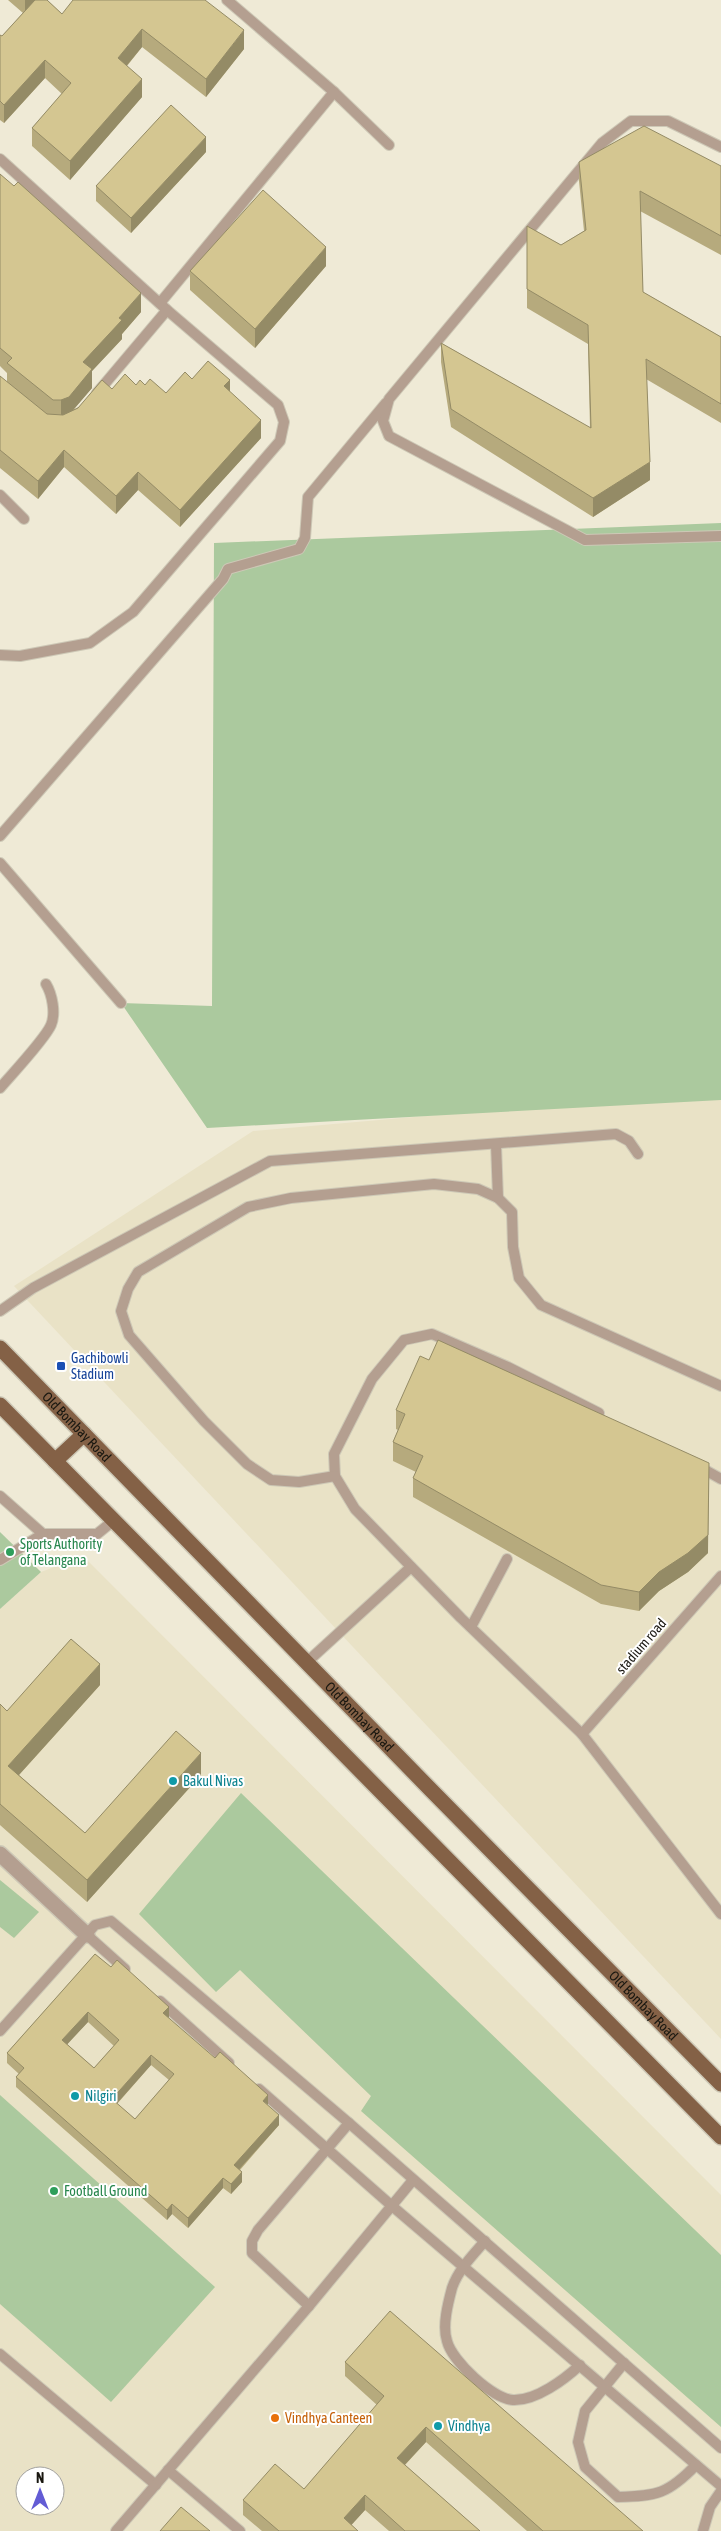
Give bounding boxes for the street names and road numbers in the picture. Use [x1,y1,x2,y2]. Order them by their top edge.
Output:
street label: Old Bombay Road [39,1388,114,1465]
street label: stadium road [613,1615,669,1677]
street label: Old Bombay Road [322,1678,397,1755]
street label: Old Bombay Road [606,1967,681,2044]

